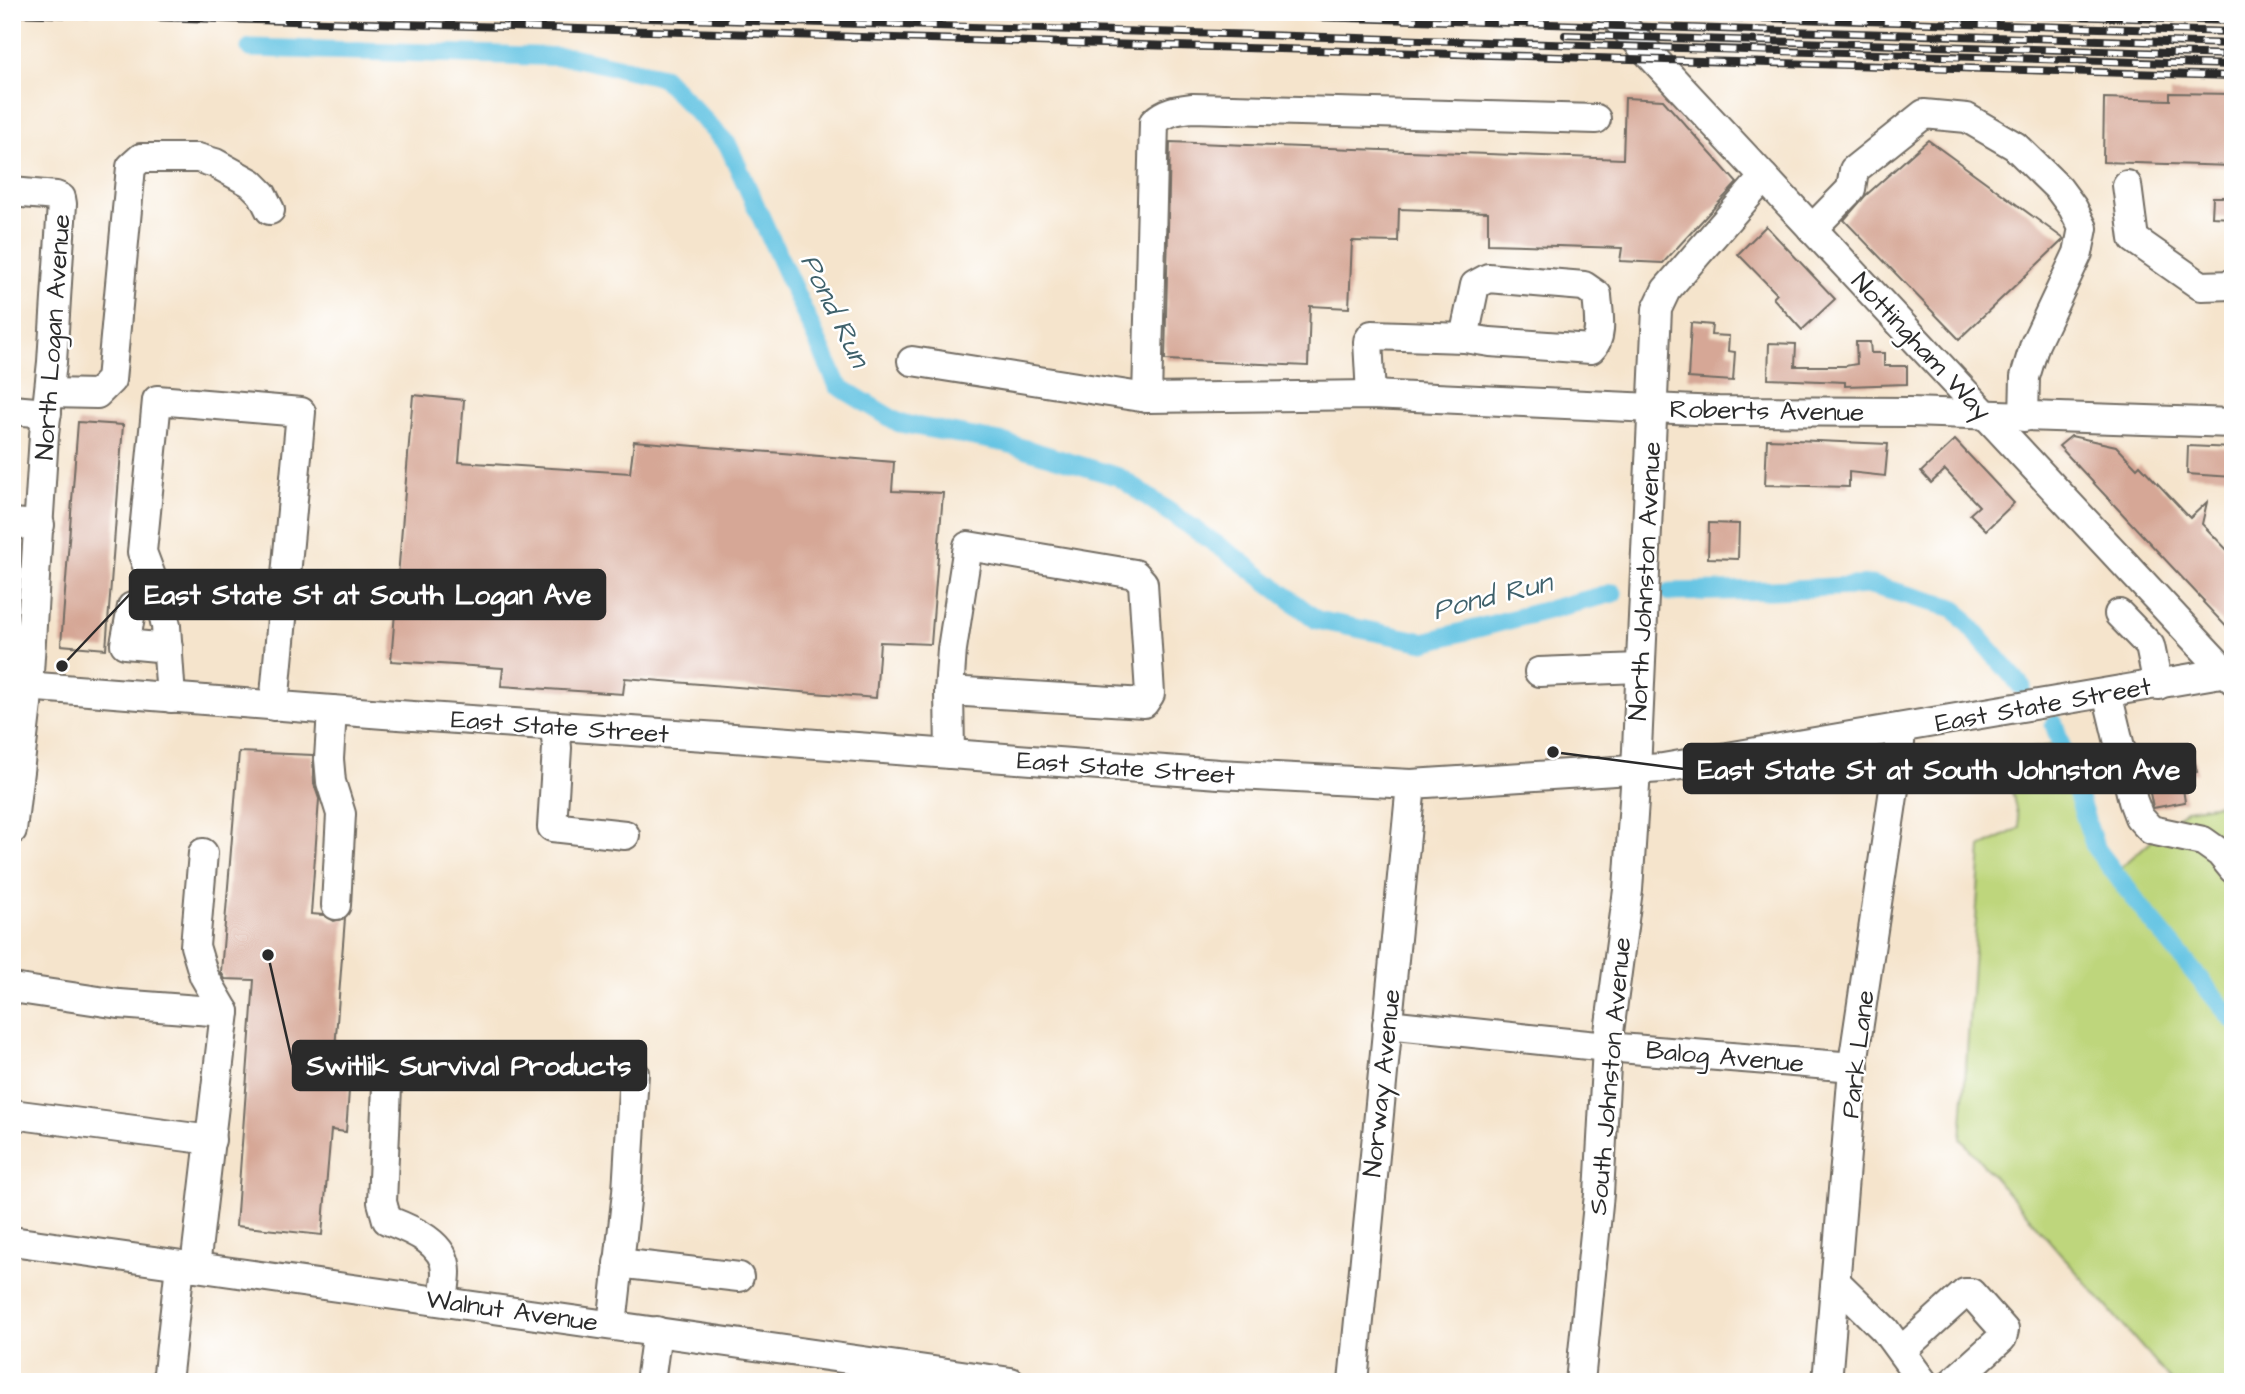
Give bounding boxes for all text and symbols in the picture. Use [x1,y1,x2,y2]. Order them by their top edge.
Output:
street label: North Logan Avenue [26,213,82,461]
water label: Pond Run [791,248,880,376]
street label: Nottingham Way [1842,265,2000,430]
street label: Roberts Avenue [1669,391,1865,431]
street label: North Johnston Avenue [1620,441,1670,722]
water label: Pond Run [1429,562,1558,630]
callout: East State St at South Logan Ave [130,570,605,619]
text: East State St at South Logan Ave [145,576,591,617]
street label: East State Street [1933,668,2154,742]
street label: East State Street [450,701,671,753]
street label: East State Street [1016,742,1237,794]
callout: East State St at South Johnston Ave [1684,744,2195,793]
text: East State St at South Johnston Ave [1698,751,2180,790]
street label: South Johnston Avenue [1580,936,1640,1216]
street label: Norway Avenue [1354,987,1412,1179]
street label: Park Lane [1832,988,1884,1120]
street label: Balog Avenue [1644,1032,1806,1084]
callout: Switlik Survival Products [293,1041,646,1090]
text: Switlik Survival Products [306,1047,631,1086]
street label: Walnut Avenue [424,1281,600,1341]

